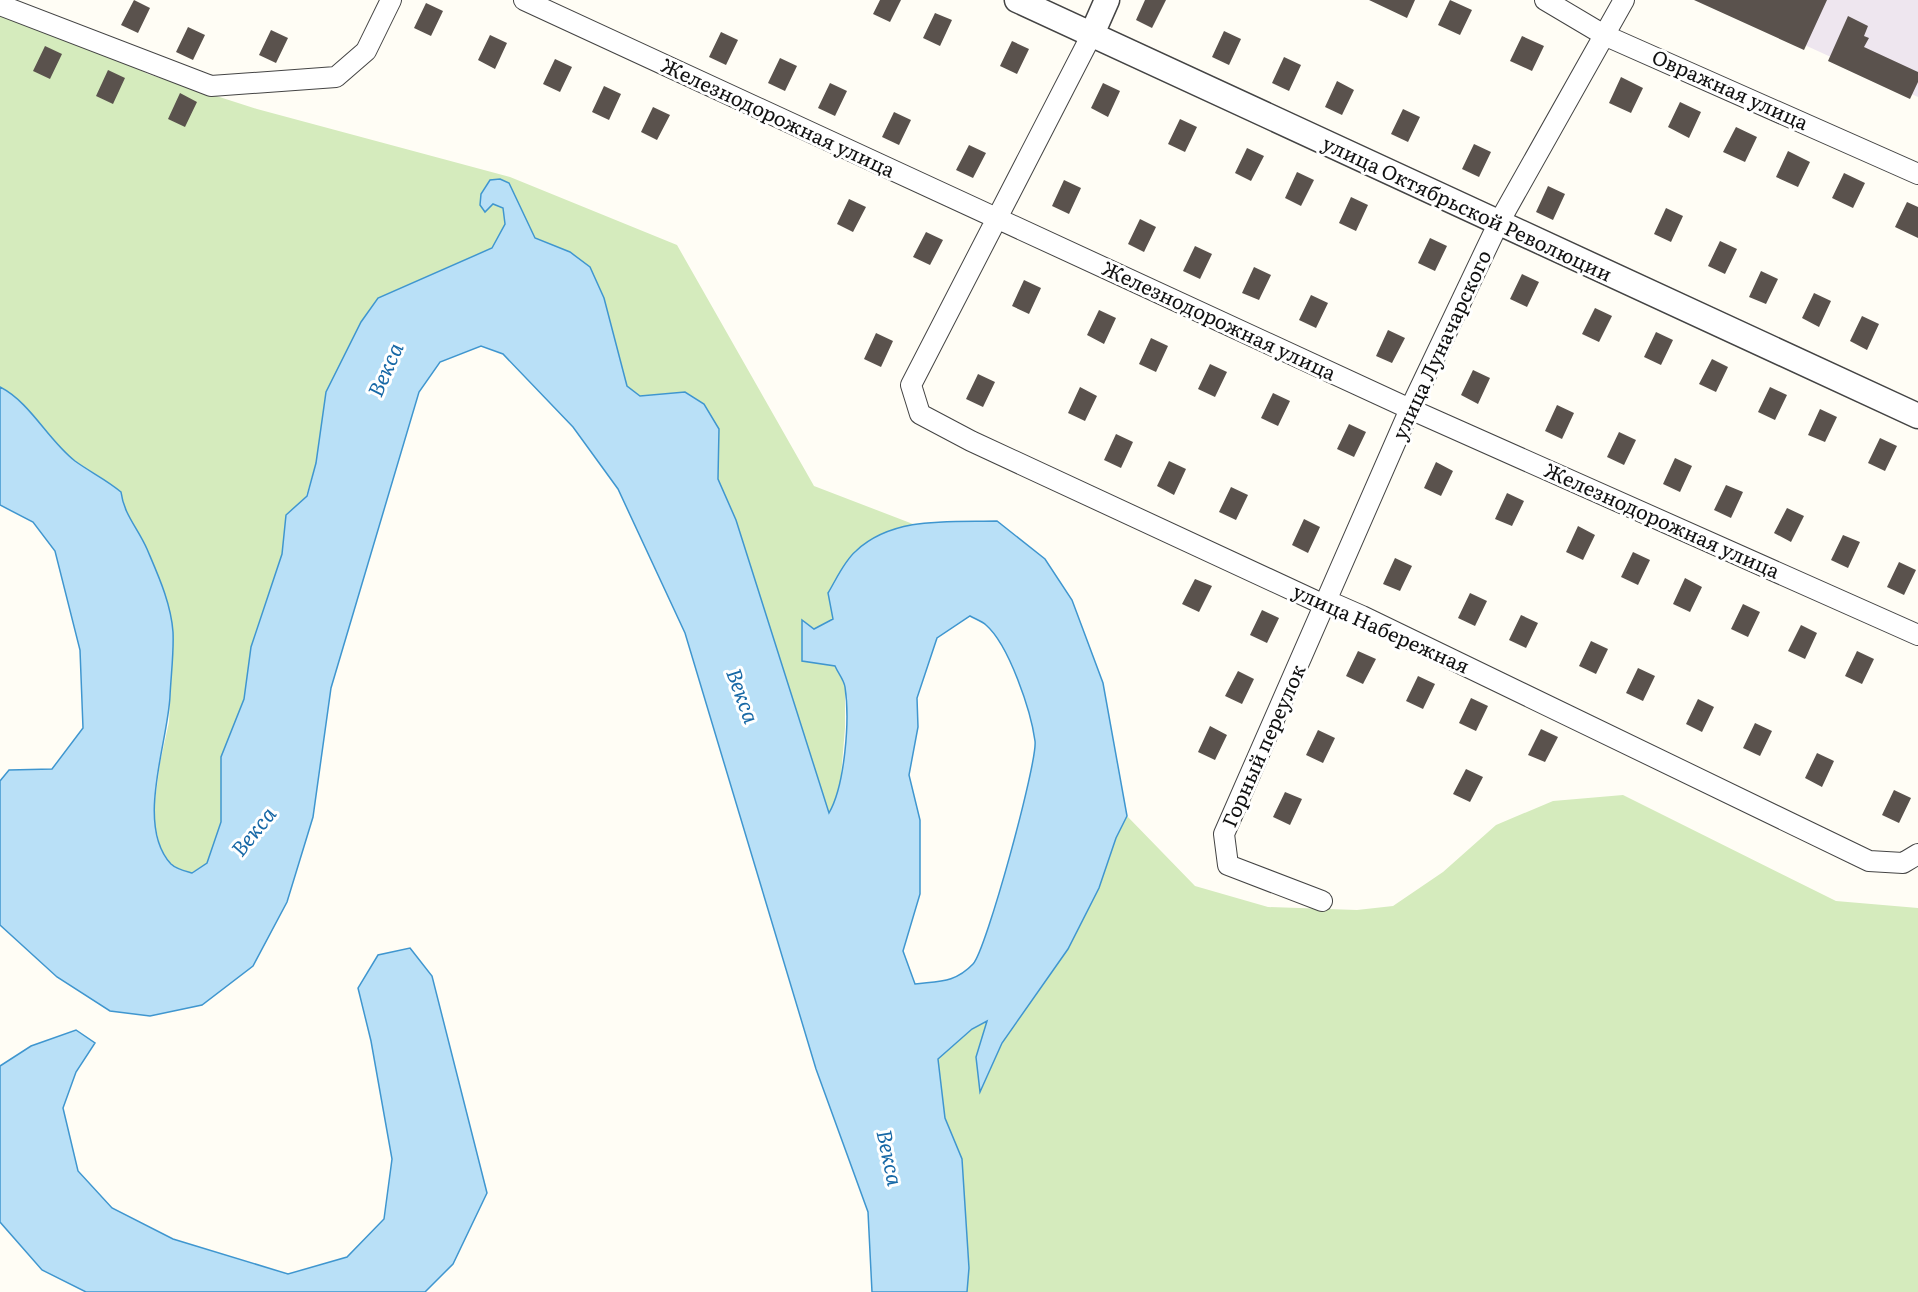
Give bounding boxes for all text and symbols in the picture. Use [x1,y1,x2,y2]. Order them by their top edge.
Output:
street label: Овражная улица [1648,40,1814,136]
street label: Железнодорожная улица [657,49,901,184]
street label: улица Октябрьской Революции [1318,127,1618,288]
street label: улица Луначарского [1383,244,1497,444]
street label: Железнодорожная улица [1098,252,1342,387]
water label: Векса [358,337,409,401]
street label: Железнодорожная улица [1540,454,1785,585]
street label: улица Набережная [1289,575,1475,680]
street label: Горный переулок [1213,659,1312,832]
water label: Векса [720,663,769,727]
water label: Векса [222,799,282,862]
water label: Векса [870,1127,912,1188]

